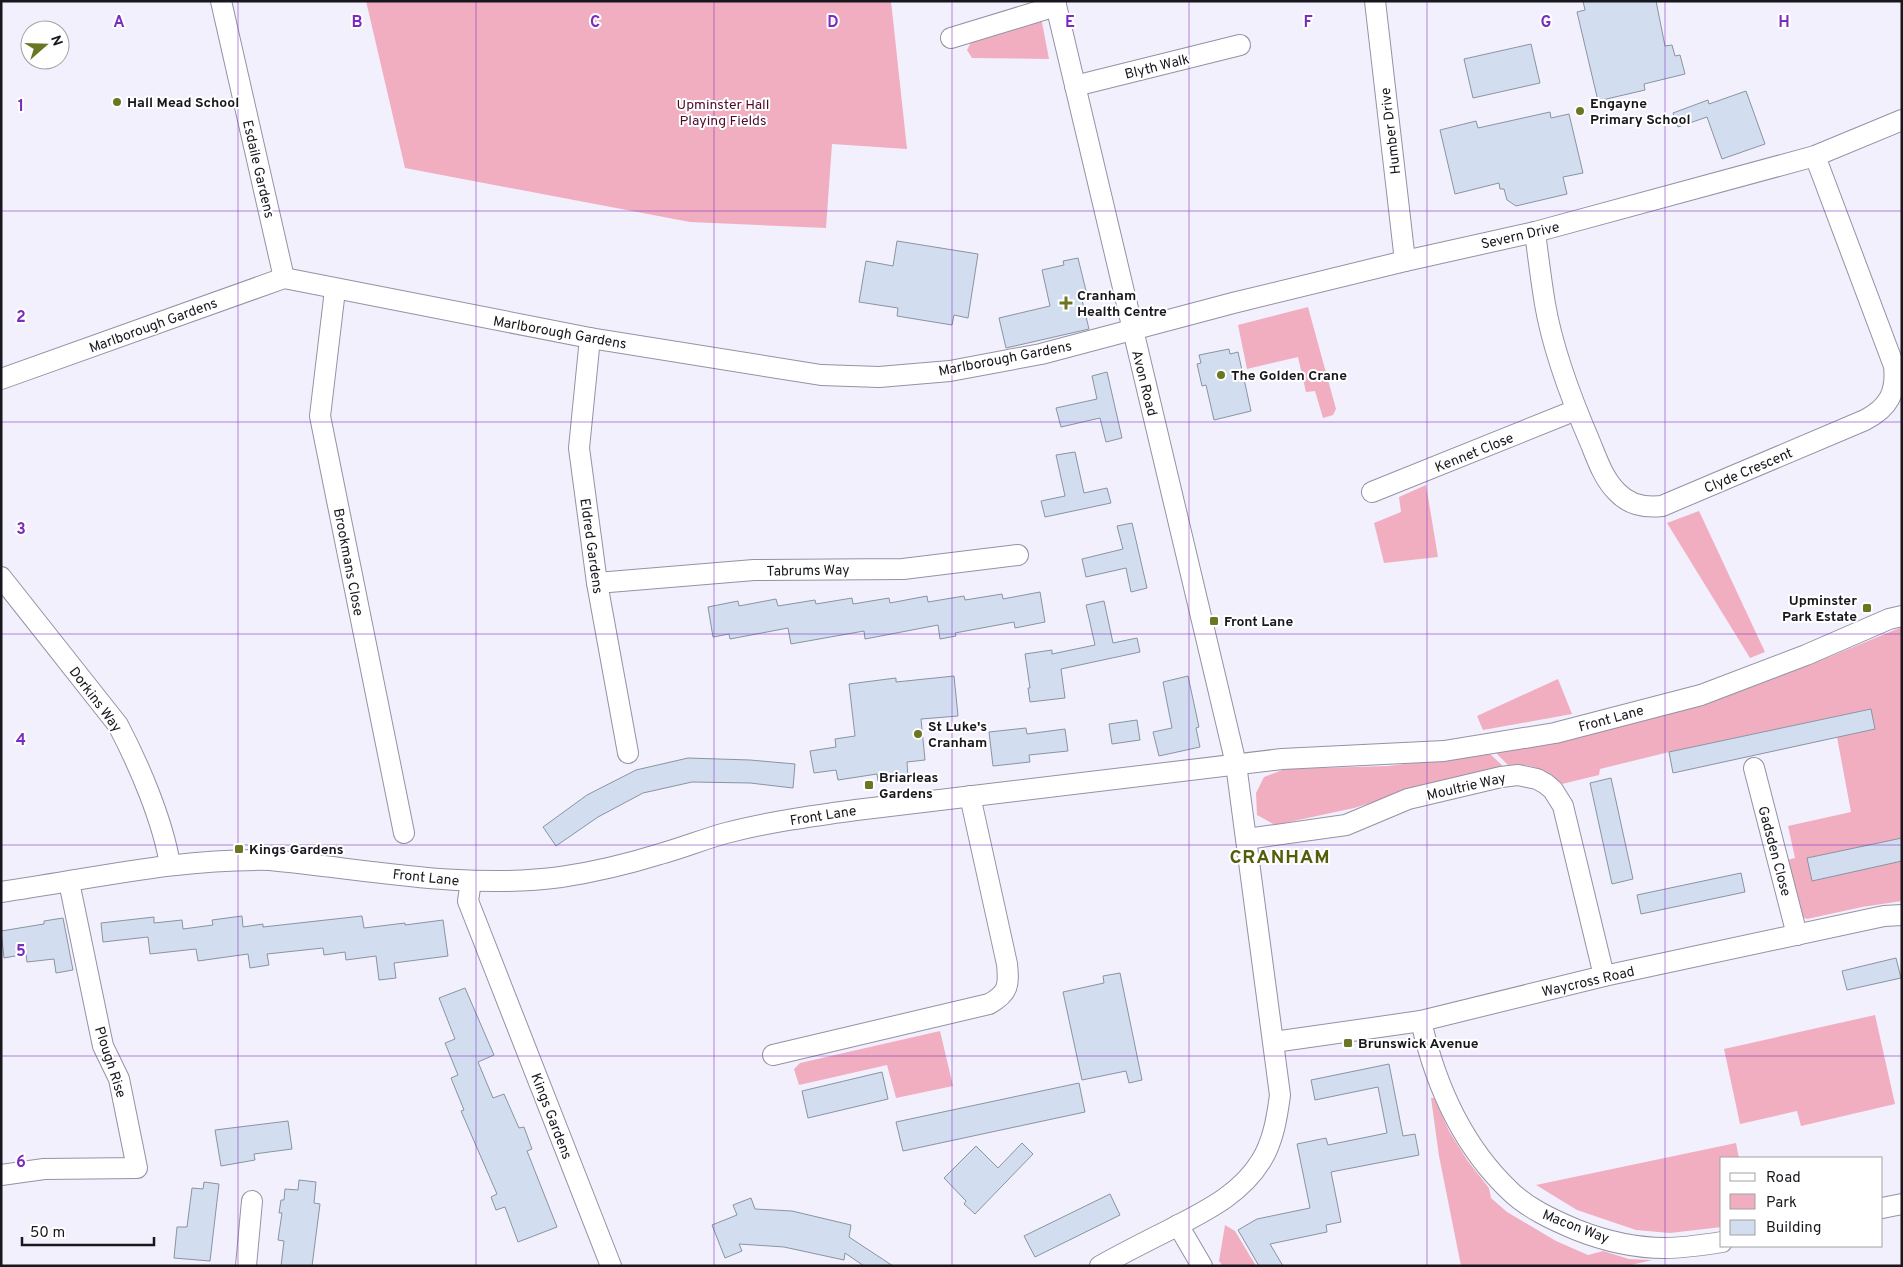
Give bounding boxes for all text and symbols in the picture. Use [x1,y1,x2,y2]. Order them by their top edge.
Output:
text: A [113,13,125,33]
text: B [351,13,363,33]
text: C [590,13,600,33]
text: D [827,13,839,33]
text: E [1065,13,1075,33]
text: F [1303,13,1313,33]
text: G [1541,13,1551,33]
text: H [1778,13,1790,33]
north arrow [20,20,70,70]
text: N [46,33,66,49]
street label: Blyth Walk [1123,51,1192,84]
street label: Humber Drive [1378,86,1405,175]
place label: Hall Mead School [127,95,239,112]
marker: Hall Mead School [111,96,123,108]
place label: Engayne Primary School [1590,96,1691,129]
text: 1 [18,97,24,117]
park label: Upminster Hall Playing Fields [677,97,769,130]
marker: Engayne Primary School [1574,105,1586,117]
street label: Esdaile Gardens [238,119,277,220]
street label: Severn Drive [1480,219,1561,254]
place label: Cranham Health Centre [1077,288,1167,321]
street label: Marlborough Gardens [87,295,220,358]
marker: Cranham Health Centre [1059,296,1073,310]
text: 2 [16,308,26,328]
street label: Marlborough Gardens [492,313,628,354]
street label: Marlborough Gardens [937,338,1073,381]
street label: Avon Road [1127,349,1160,418]
place label: The Golden Crane [1231,368,1347,385]
marker: The Golden Crane [1215,369,1227,381]
street label: Kennet Close [1433,430,1516,477]
street label: Clyde Crescent [1702,445,1795,498]
street label: Eldred Gardens [575,497,606,595]
street label: Brookmans Close [329,507,366,618]
text: 3 [16,520,26,540]
street label: Tabrums Way [766,562,850,581]
place label: Upminster Park Estate [1782,593,1857,626]
marker: Upminster Park Estate [1861,602,1873,614]
place label: Front Lane [1224,614,1293,631]
marker: Front Lane [1208,615,1220,627]
street label: Dorkins Way [65,664,125,736]
street label: Front Lane [1577,703,1646,736]
place label: St Luke's Cranham [928,719,987,752]
marker: St Luke's Cranham [912,728,924,740]
text: 4 [16,731,26,751]
place label: Briarleas Gardens [879,770,939,803]
street label: Moultrie Way [1425,770,1508,805]
marker: Briarleas Gardens [863,779,875,791]
street label: Front Lane [789,803,858,830]
street label: Gadsden Close [1753,804,1794,898]
place label: Kings Gardens [249,842,344,859]
marker: Kings Gardens [233,843,245,855]
district label: CRANHAM [1229,846,1331,870]
street label: Front Lane [392,867,460,890]
text: 5 [16,942,26,962]
street label: Waycross Road [1540,964,1636,1001]
street label: Plough Rise [90,1025,129,1100]
place label: Brunswick Avenue [1358,1036,1479,1053]
marker: Brunswick Avenue [1342,1037,1354,1049]
street label: Kings Gardens [526,1071,575,1162]
text: 6 [16,1153,26,1173]
legend [1720,1157,1883,1247]
text: Road [1766,1169,1801,1188]
text: Park [1766,1194,1797,1213]
street label: Macon Way [1540,1207,1611,1248]
scale bar [22,1214,155,1246]
text: Building [1766,1219,1821,1238]
text: 50 m [30,1224,65,1243]

